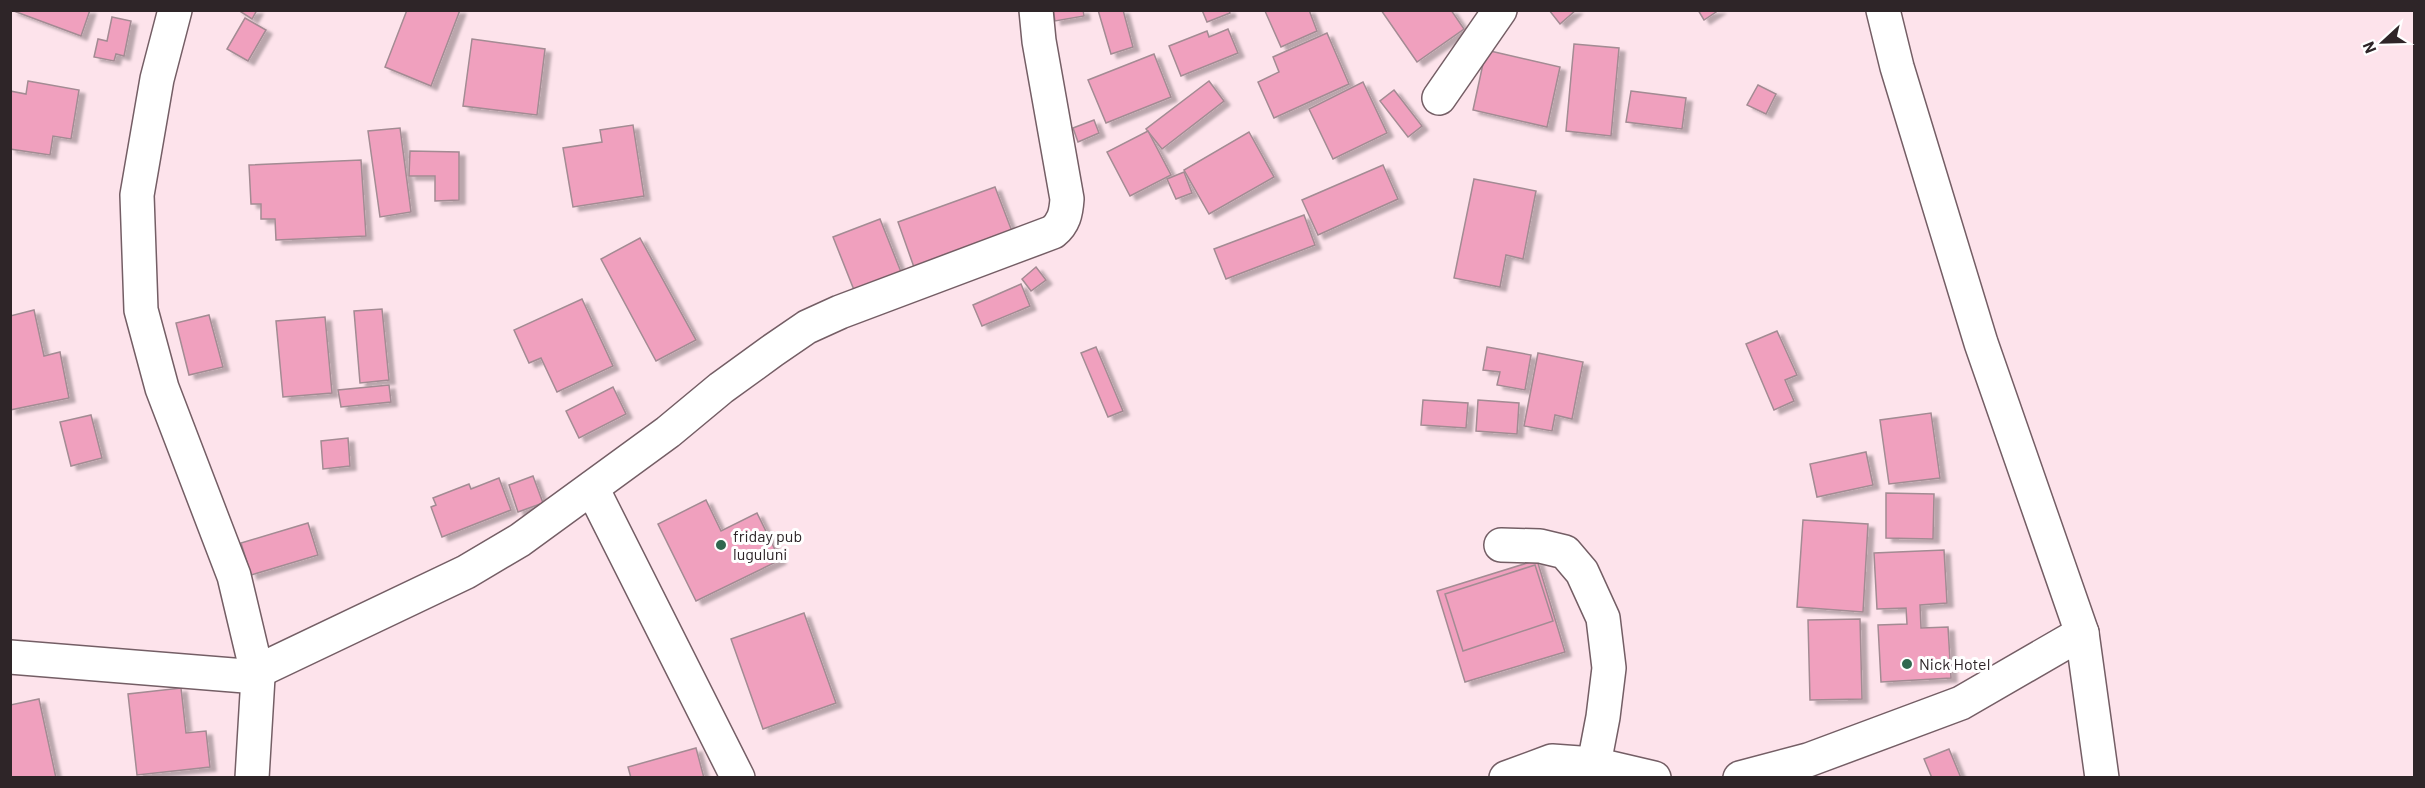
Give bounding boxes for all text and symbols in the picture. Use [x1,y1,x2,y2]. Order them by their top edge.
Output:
north arrow [2353,12,2413,72]
text: N [2358,39,2379,56]
place label: friday pub luguluni [733,526,802,563]
marker: friday pub luguluni [714,538,728,552]
place label: Nick Hotel [1919,654,1990,673]
marker: Nick Hotel [1900,657,1914,671]

